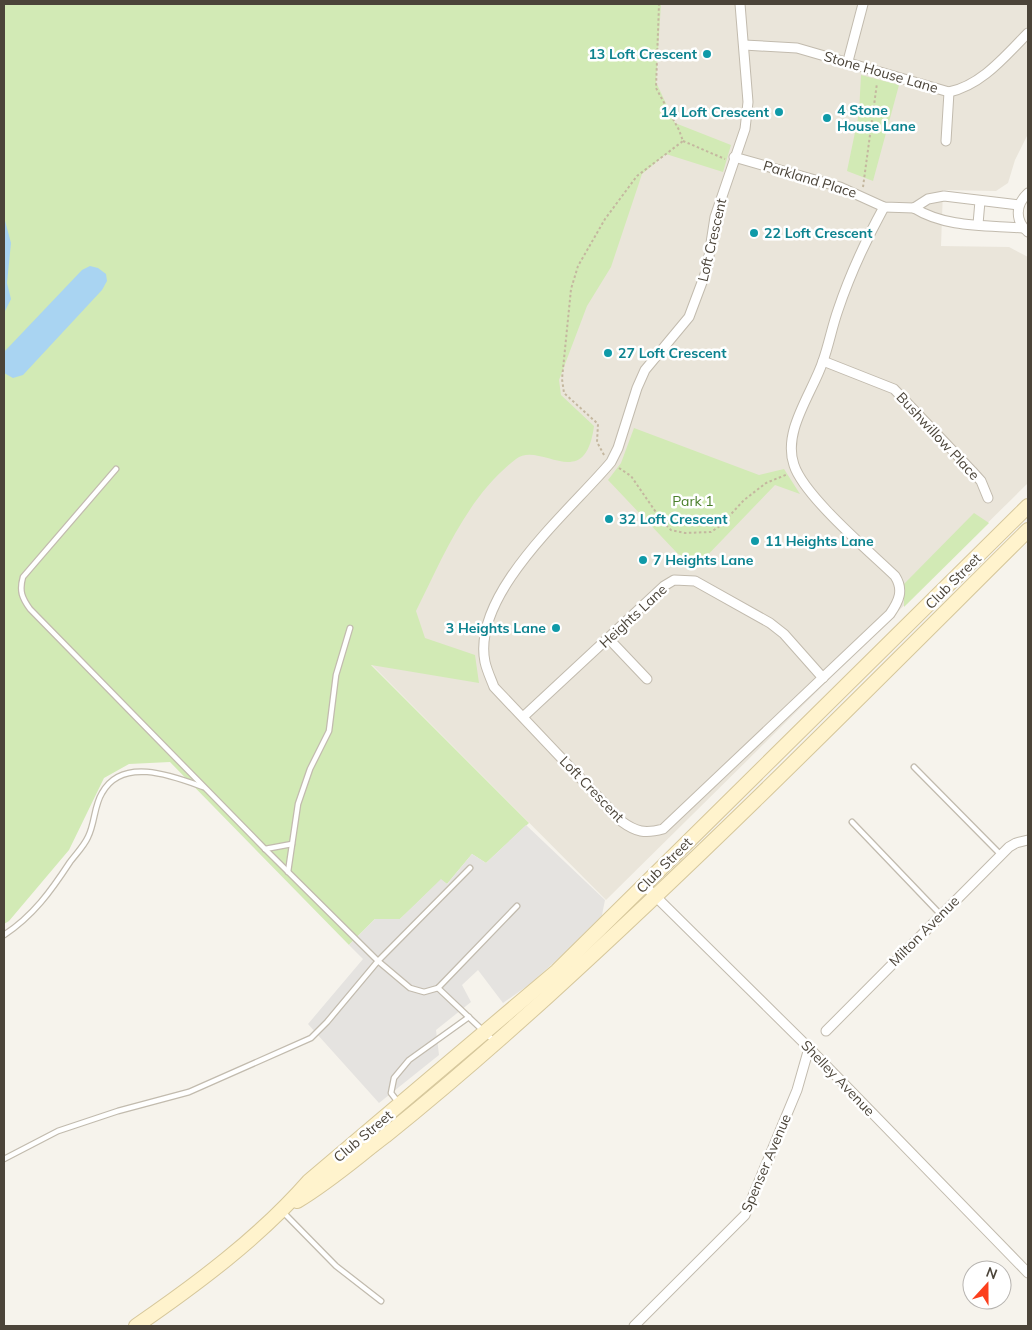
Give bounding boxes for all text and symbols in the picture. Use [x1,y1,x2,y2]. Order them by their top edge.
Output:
place label: 13 Loft Crescent [588,45,698,63]
street label: Stone House Lane [822,47,940,97]
marker: 13 Loft Crescent [701,48,713,60]
place label: 4 Stone House Lane [837,101,916,135]
place label: 14 Loft Crescent [660,103,770,121]
marker: 14 Loft Crescent [773,106,785,118]
marker: 4 Stone House Lane [821,112,833,124]
street label: Parkland Place [761,156,859,202]
street label: Loft Crescent [694,196,730,283]
place label: 22 Loft Crescent [764,224,873,242]
marker: 22 Loft Crescent [748,227,760,239]
place label: 27 Loft Crescent [618,344,727,362]
marker: 27 Loft Crescent [602,347,614,359]
street label: Bushwillow Place [893,388,983,484]
park label: Park 1 [672,492,714,510]
place label: 32 Loft Crescent [619,510,728,528]
marker: 32 Loft Crescent [603,513,615,525]
place label: 11 Heights Lane [765,532,874,550]
marker: 11 Heights Lane [749,535,761,547]
street label: Club Street [921,549,985,613]
place label: 7 Heights Lane [653,551,754,569]
marker: 7 Heights Lane [637,554,649,566]
street label: Heights Lane [596,580,670,652]
place label: 3 Heights Lane [446,619,546,637]
marker: 3 Heights Lane [550,622,562,634]
street label: Loft Crescent [556,752,628,826]
street label: Club Street [632,833,696,897]
street label: Milton Avenue [885,892,963,970]
street label: Shelley Avenue [797,1036,879,1120]
street label: Club Street [330,1106,396,1166]
street label: Spenser Avenue [737,1111,795,1215]
north arrow [962,1260,1012,1310]
text: N [983,1263,1000,1283]

